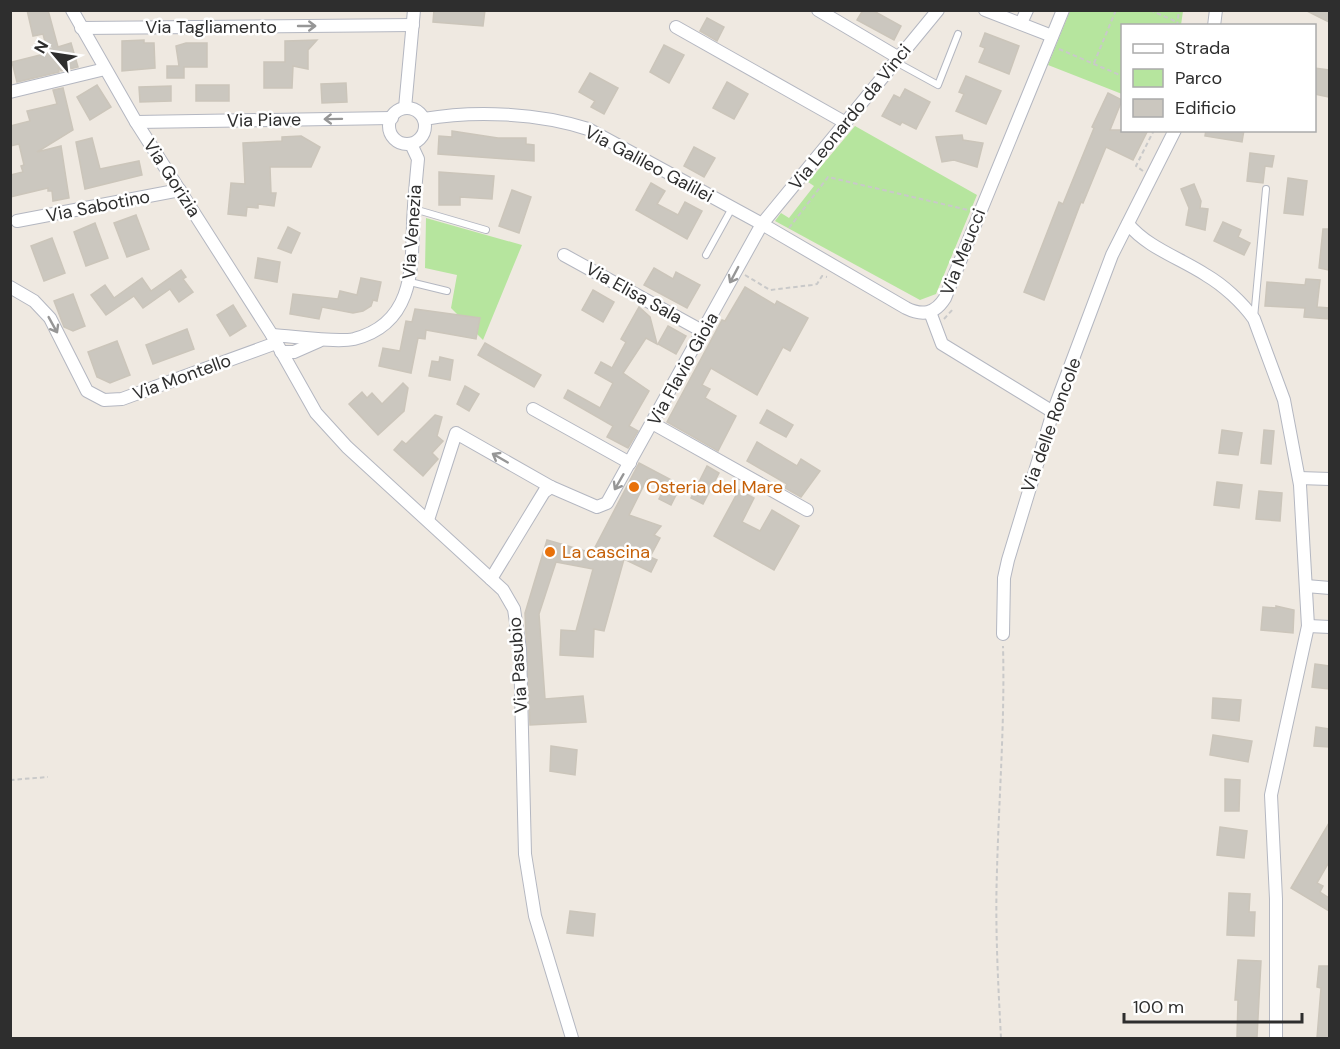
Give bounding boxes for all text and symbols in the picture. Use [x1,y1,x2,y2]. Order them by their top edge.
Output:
street label: Via Tagliamento [145,15,277,39]
one-way arrow [297,20,317,32]
north arrow [24,24,84,84]
legend [1121,24,1316,132]
text: Strada [1175,36,1230,60]
text: N [29,37,53,57]
street label: Via Leonardo da Vinci [784,39,916,195]
text: Parco [1175,66,1222,90]
text: Edificio [1175,96,1236,120]
street label: Via Piave [227,107,301,133]
one-way arrow [324,113,344,125]
street label: Via Galileo Galilei [580,120,718,208]
street label: Via Gorizia [138,134,206,222]
street label: Via Sabotino [44,184,152,228]
street label: Via Venezia [397,184,427,280]
street label: Via Meucci [935,205,991,299]
street label: Via Elisa Sala [581,257,687,329]
one-way arrow [728,266,740,283]
street label: Via Flavio Gioia [642,308,724,430]
one-way arrow [48,316,60,333]
street label: Via Montello [130,348,234,406]
street label: Via delle Roncole [1015,354,1087,496]
one-way arrow [492,452,509,464]
one-way arrow [613,473,625,490]
place label: Osteria del Mare [646,475,783,499]
marker: Osteria del Mare [627,480,641,494]
place label: La cascina [562,540,650,564]
marker: La cascina [543,545,557,559]
street label: Via Pasubio [503,616,533,714]
scale bar [1124,986,1302,1024]
text: 100 m [1133,995,1184,1019]

